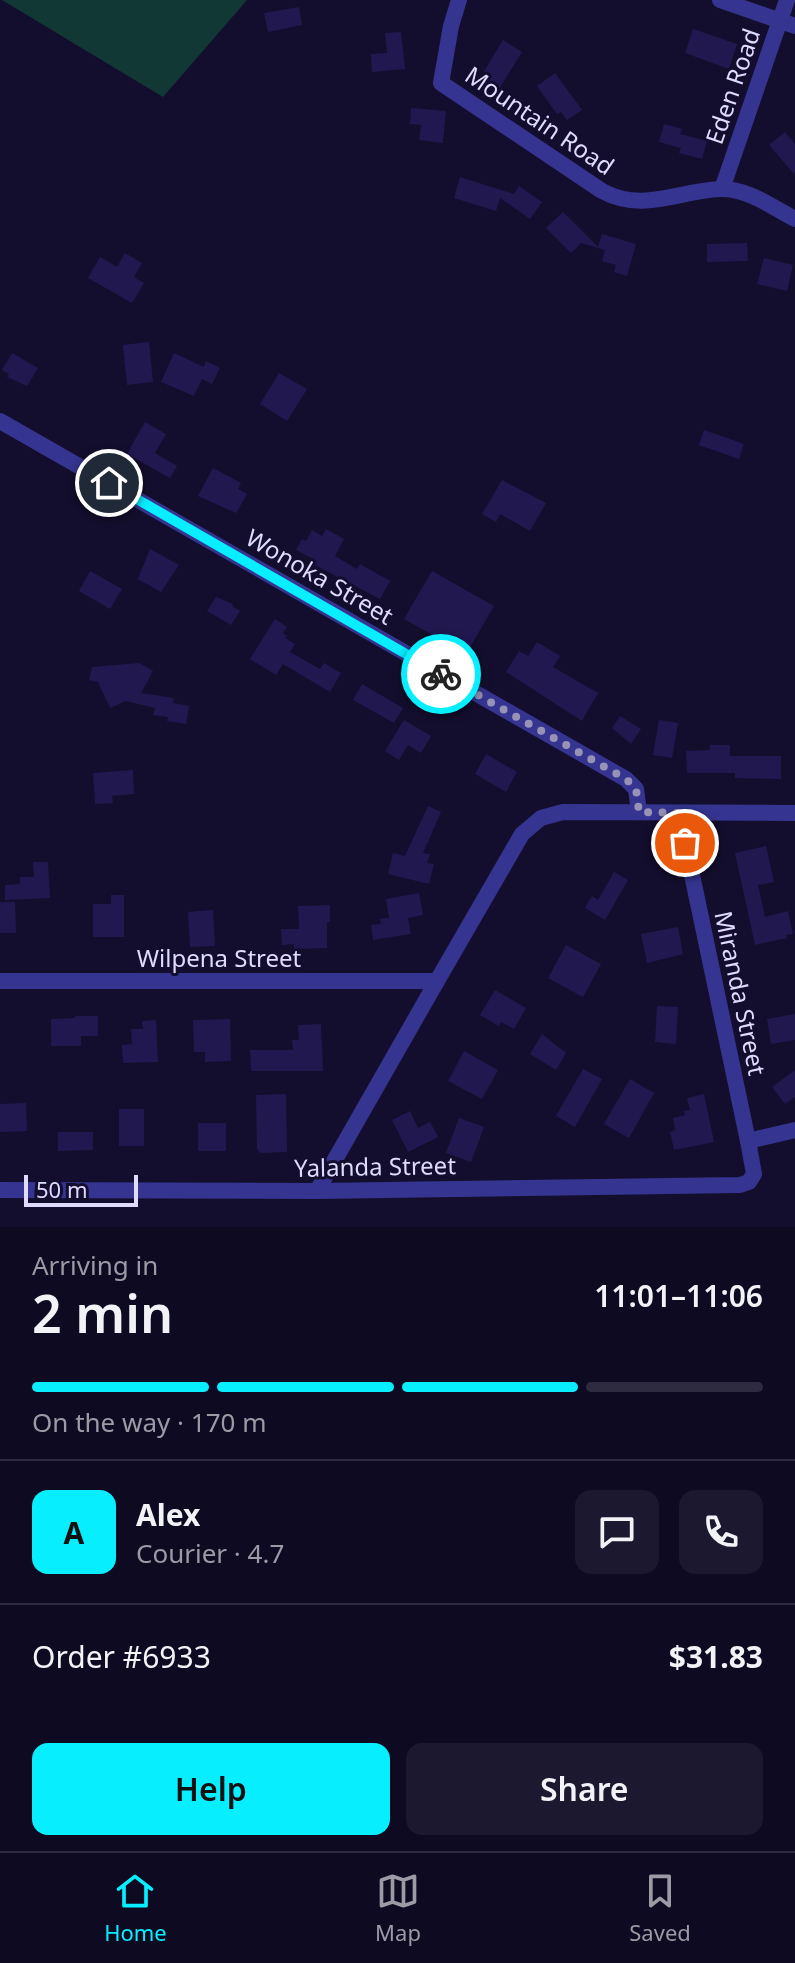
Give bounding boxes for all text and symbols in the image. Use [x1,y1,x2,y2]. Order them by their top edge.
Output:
street label: Eden Road [697,24,767,148]
street label: Mountain Road [459,58,621,182]
pin [75,449,143,517]
icon: home [87,461,131,505]
street label: Wonoka Street [240,520,400,632]
courier [401,634,481,714]
icon: bike [419,652,463,696]
pin [651,809,719,877]
icon: bag [663,821,707,865]
street label: Miranda Street [707,908,775,1079]
street label: Wilpena Street [137,941,302,974]
street label: Yalanda Street [294,1148,457,1184]
scale bar [24,1171,138,1207]
text: 50 m [36,1174,87,1204]
text: Arriving in [32,1247,158,1283]
text: 11:01–11:06 [594,1275,763,1316]
text: 2 min [32,1277,173,1348]
text: On the way · 170 m [32,1404,266,1440]
button: chat [575,1490,659,1574]
button: phone [679,1490,763,1574]
text: Alex [136,1494,200,1535]
text: A [64,1512,84,1553]
text: Courier · 4.7 [136,1535,284,1571]
text: Order #6933 [32,1636,211,1677]
text: $31.83 [669,1636,763,1677]
button: Help [32,1743,390,1835]
button: Share [406,1743,763,1835]
tab: Home [104,1869,167,1947]
tab: Map [375,1869,421,1947]
tab: Saved [629,1869,691,1947]

